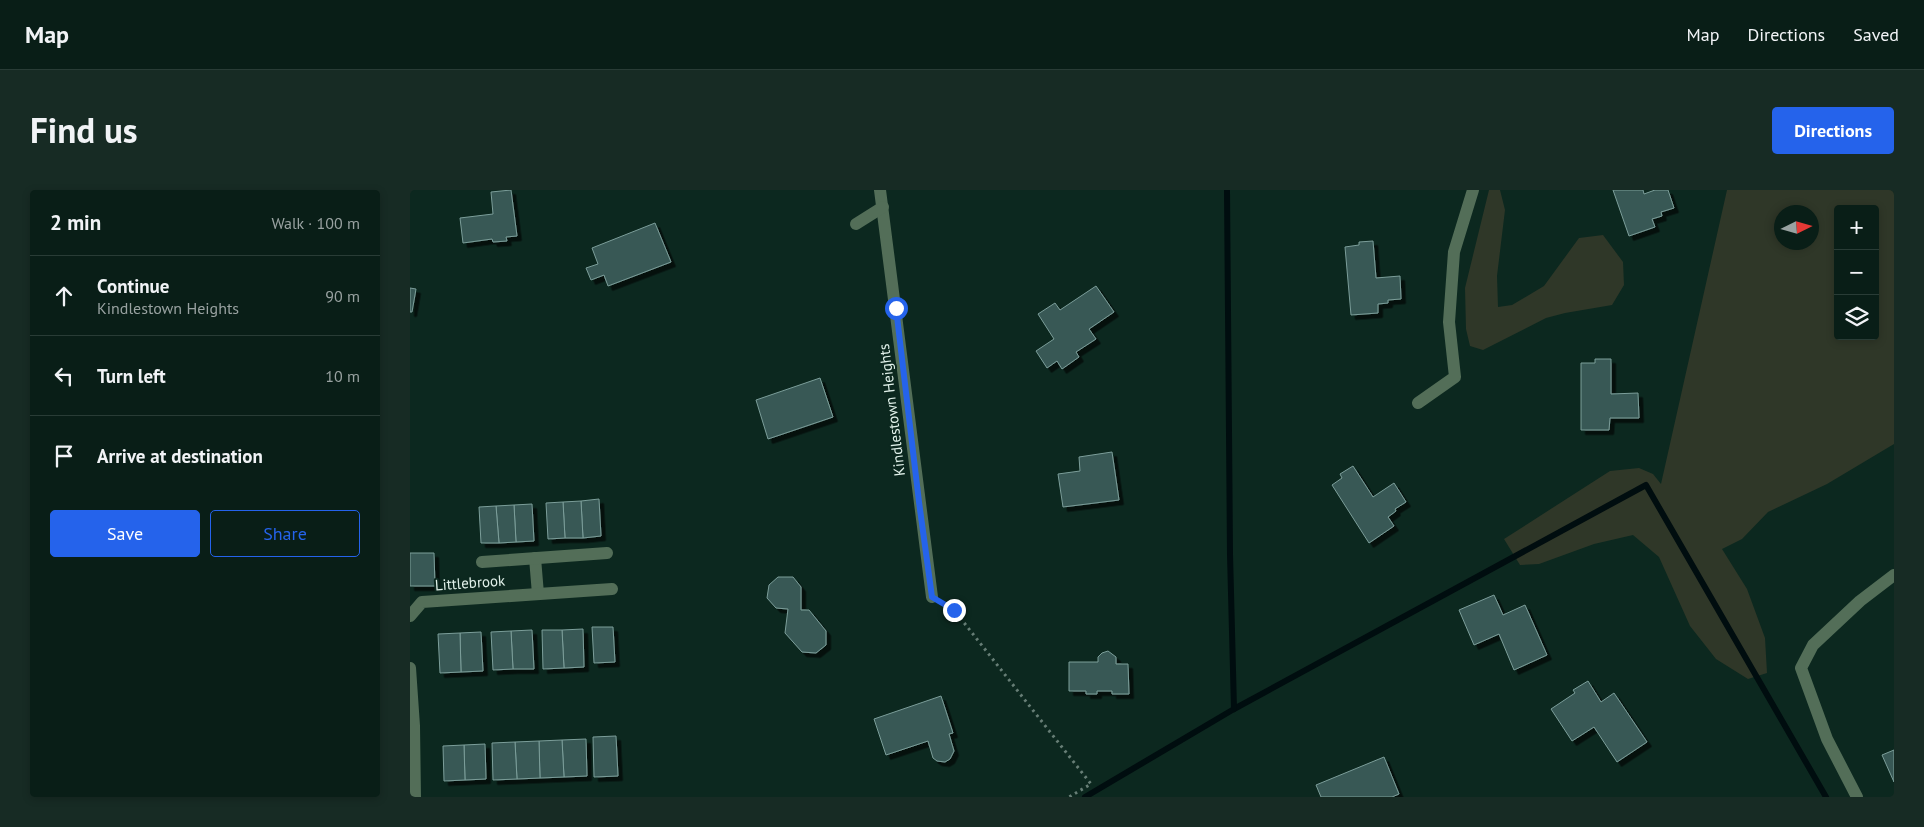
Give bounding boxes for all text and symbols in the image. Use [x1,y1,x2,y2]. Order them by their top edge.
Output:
text: Map [25,19,69,50]
text: Map [1687,23,1719,46]
text: Directions [1747,23,1825,46]
text: Saved [1853,23,1899,46]
text: Find us [30,107,138,153]
button: Directions [1772,107,1894,154]
north arrow [1774,205,1819,250]
map controls [1834,205,1879,340]
button: + [1834,205,1879,250]
text: 2 min [50,209,101,236]
text: Walk · 100 m [271,213,360,233]
button: − [1834,250,1879,295]
text: Continue [97,274,169,298]
icon: ahead [50,282,78,310]
text: 90 m [325,286,360,306]
button: layers [1834,295,1879,340]
route start [885,297,908,320]
text: Kindlestown Heights [97,298,239,318]
street label: Kindlestown Heights [874,343,909,477]
icon: left [50,362,78,390]
text: Turn left [97,364,166,388]
text: 10 m [325,366,360,386]
icon: arrive [50,442,78,470]
text: Arrive at destination [97,444,263,468]
button: Save [50,510,200,557]
button: Share [210,510,360,557]
street label: Littlebrook [434,571,507,594]
route end [943,599,966,622]

